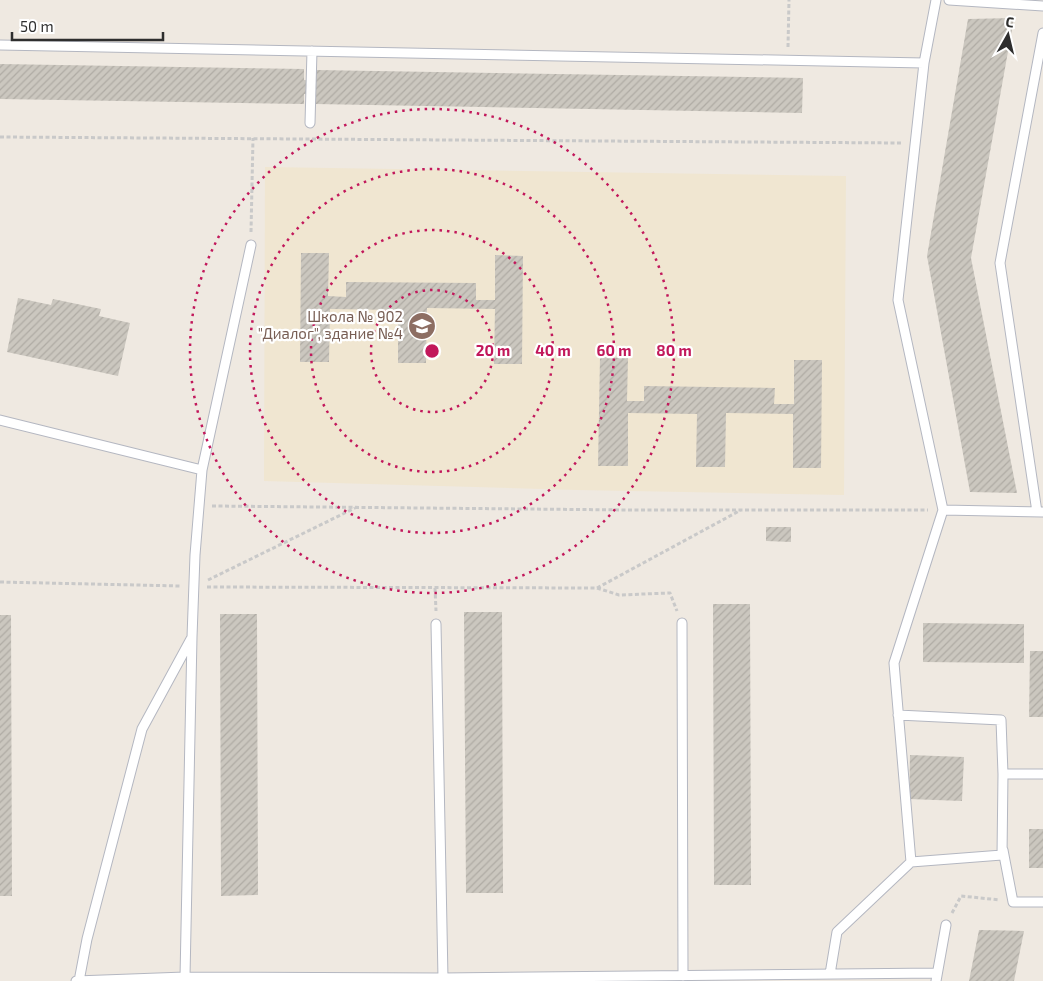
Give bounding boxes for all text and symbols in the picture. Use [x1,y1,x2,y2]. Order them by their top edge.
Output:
scale bar [12,10,164,42]
north arrow [983,10,1033,60]
text: С [1005,13,1015,31]
text: 50 m [20,17,54,35]
place label: Школа № 902 "Диалог", здание №4 [258,307,403,342]
school or university icon: Школа № 902 "Диалог", здание №4 [407,311,437,341]
text: 20 m [476,341,510,359]
text: 40 m [535,341,571,359]
text: 60 m [597,341,631,359]
text: 80 m [656,341,692,359]
centre of rings [423,342,441,360]

